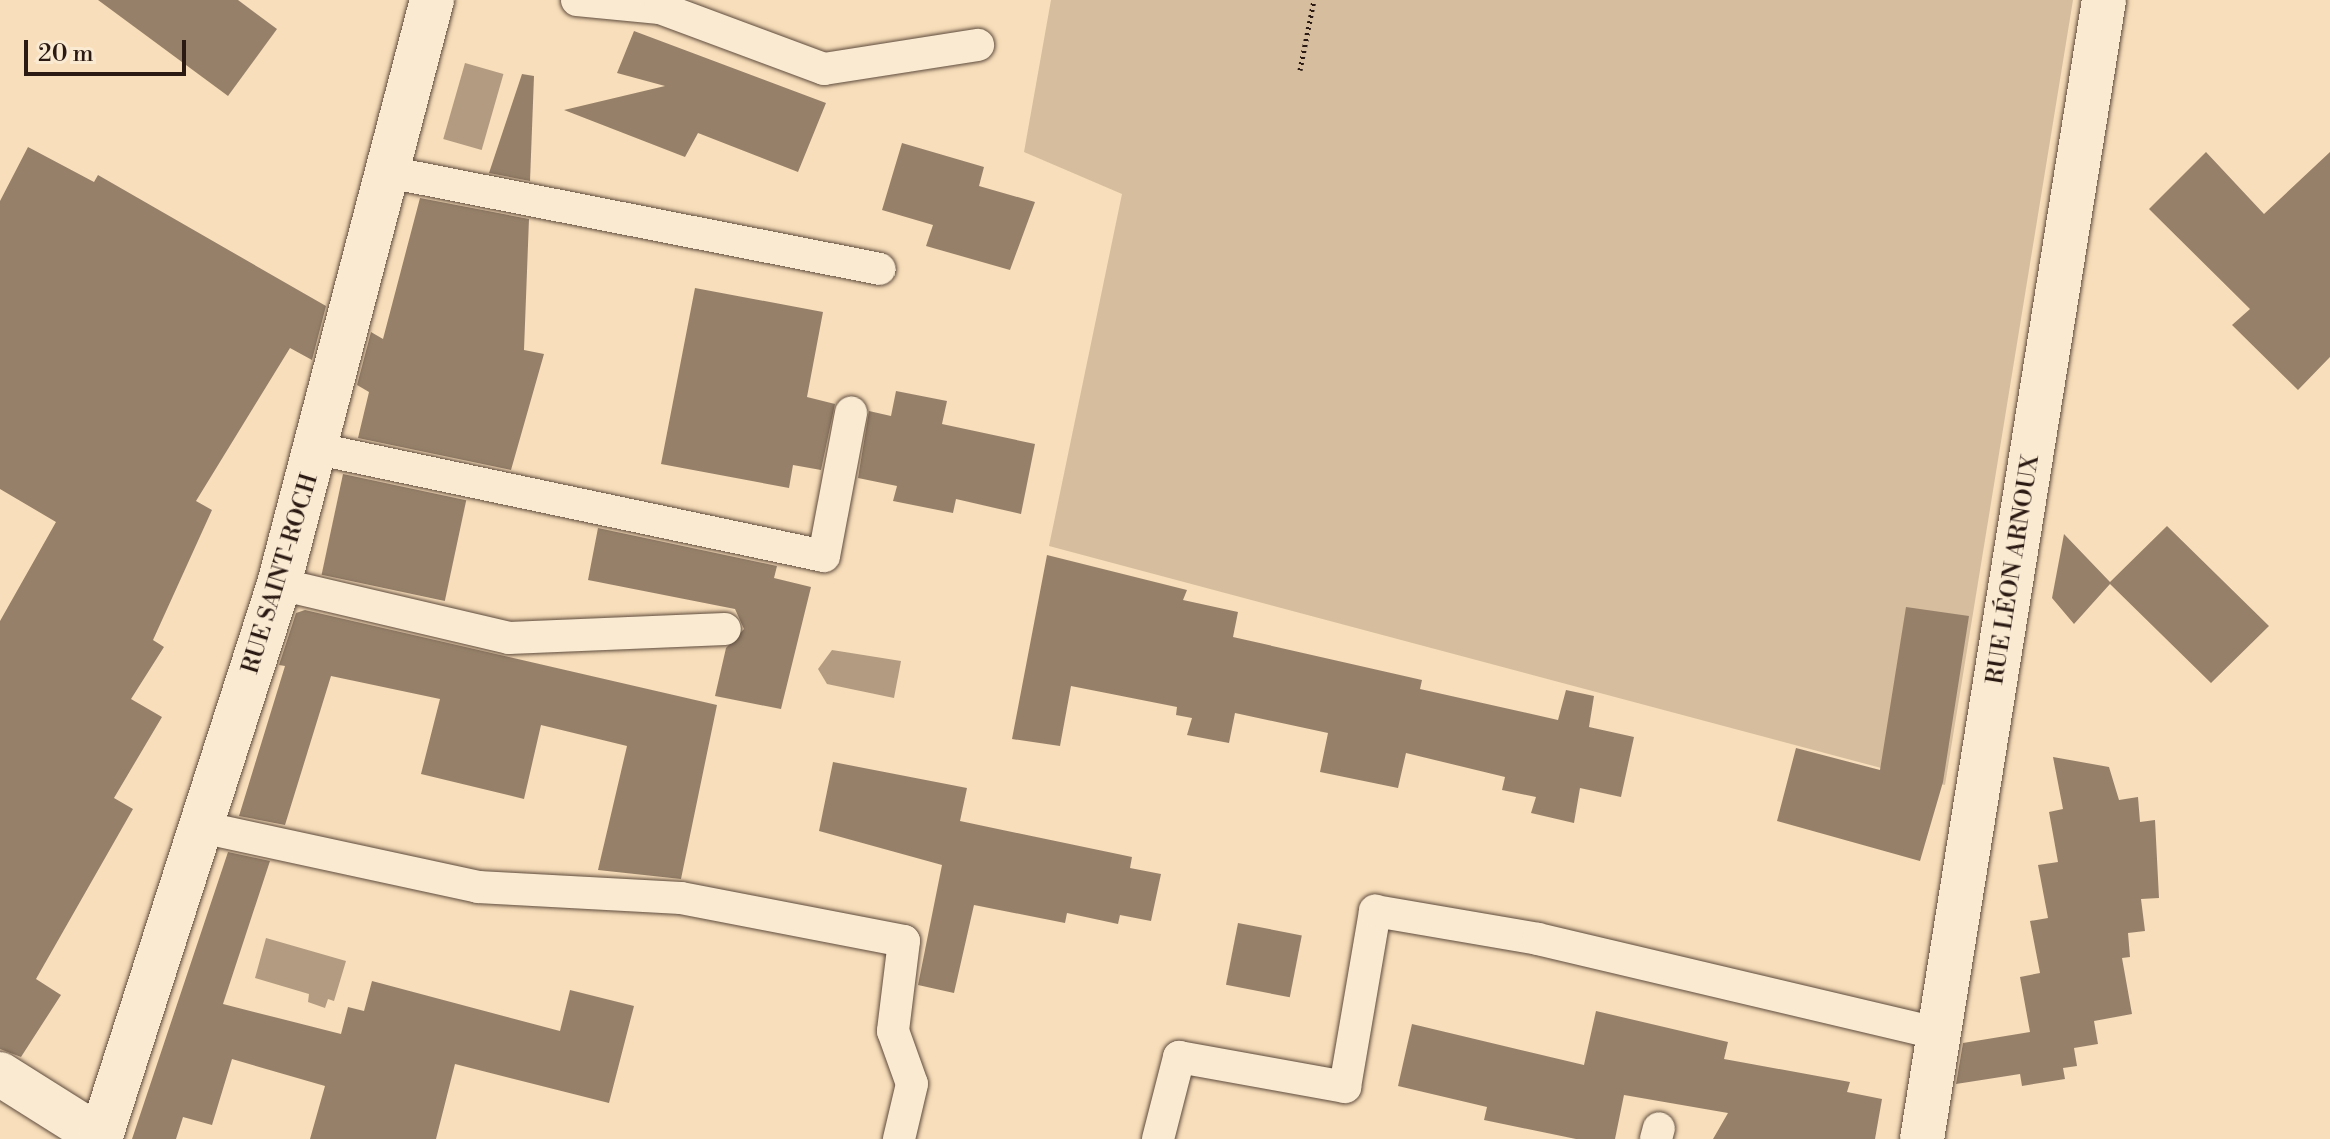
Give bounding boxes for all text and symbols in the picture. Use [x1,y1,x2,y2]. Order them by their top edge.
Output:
scale bar [28,24,190,74]
text: 20 m [38,39,94,69]
street label: RUE LÉON ARNOUX [1982,453,2046,687]
street label: RUE SAINT-ROCH [237,470,325,678]

